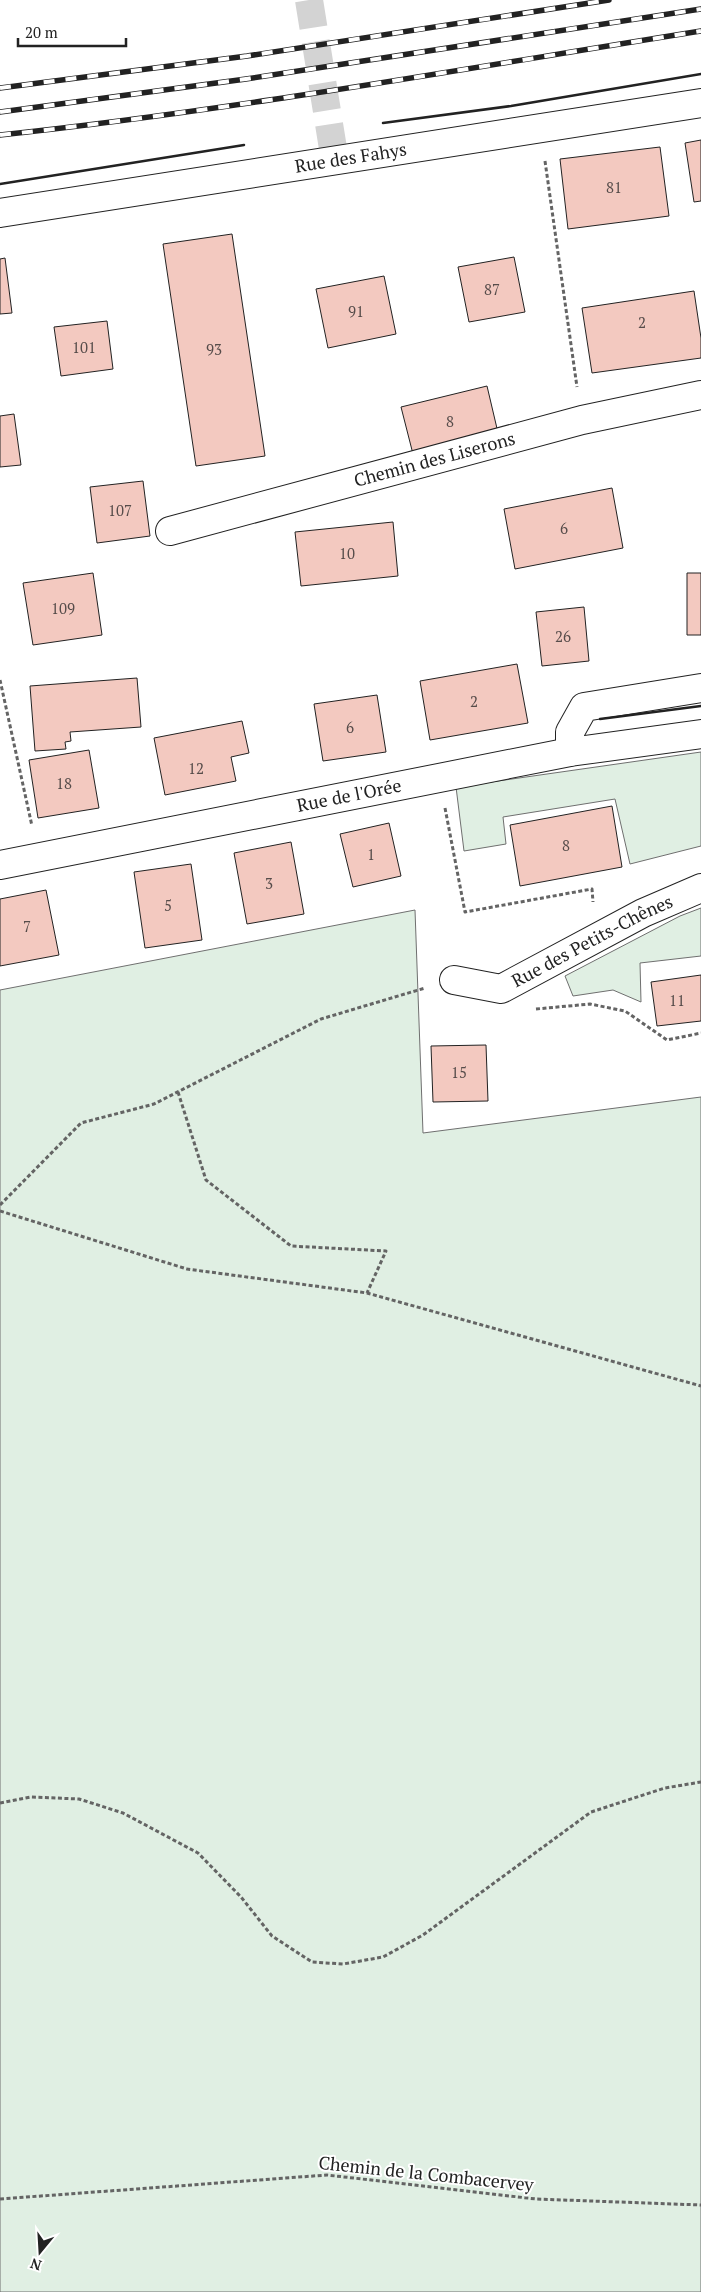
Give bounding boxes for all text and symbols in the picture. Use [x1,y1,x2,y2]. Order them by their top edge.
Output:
scale bar [18,15,125,47]
text: 20 m [25,22,58,42]
street label: Rue des Fahys [293,136,408,178]
house number: 81 [606,177,622,197]
house number: 87 [484,279,500,299]
house number: 91 [348,301,364,321]
house number: 2 [638,312,646,332]
house number: 101 [72,337,96,357]
house number: 93 [206,339,222,359]
house number: 8 [446,411,454,431]
street label: Chemin des Liserons [351,426,518,492]
house number: 107 [108,500,132,520]
house number: 6 [560,518,568,538]
house number: 10 [339,543,355,563]
house number: 109 [51,598,75,618]
house number: 26 [555,626,571,646]
house number: 2 [470,691,478,711]
house number: 6 [346,717,354,737]
house number: 12 [188,758,204,778]
house number: 18 [56,773,72,793]
street label: Rue de l'Orée [295,773,403,817]
house number: 8 [562,835,570,855]
house number: 1 [367,844,375,864]
house number: 3 [265,873,273,893]
street label: Rue des Petits-Chênes [507,889,676,992]
house number: 5 [164,895,172,915]
house number: 7 [23,916,31,936]
house number: 11 [669,990,685,1010]
house number: 15 [451,1062,467,1082]
street label: Chemin de la Combacervey [317,2150,536,2196]
north arrow [15,2227,65,2277]
text: N [27,2254,44,2276]

